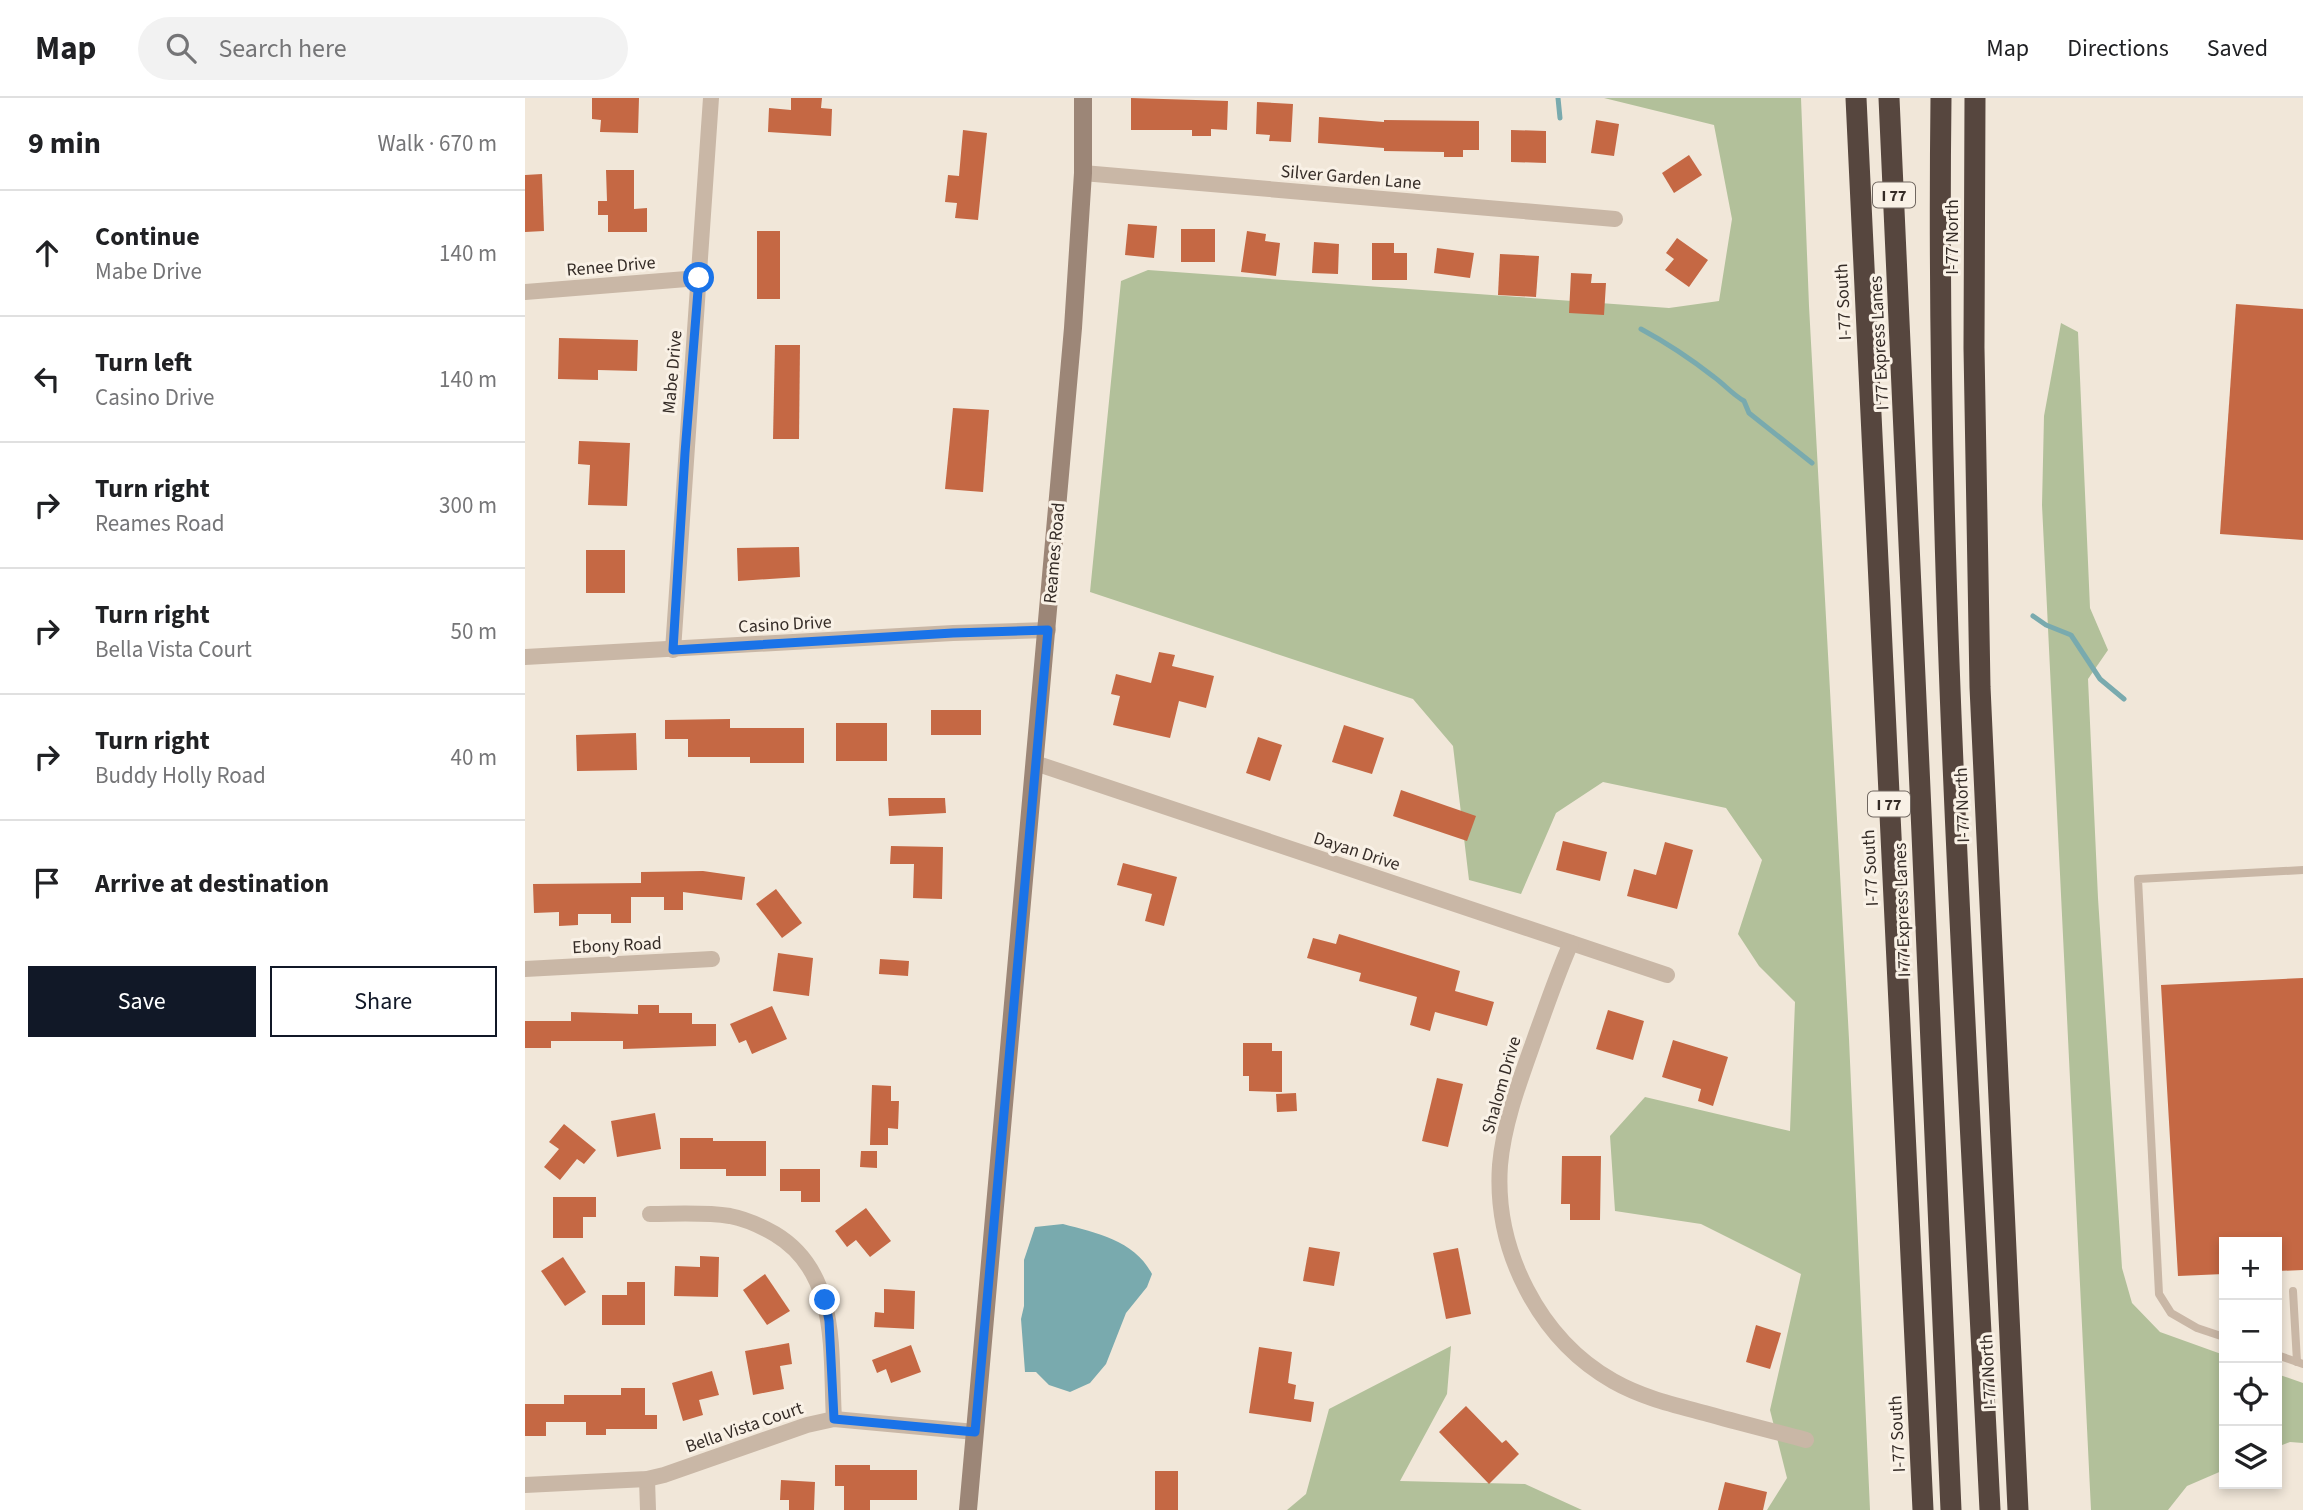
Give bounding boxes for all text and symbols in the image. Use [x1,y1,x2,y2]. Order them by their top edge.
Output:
search box [138,17,628,80]
text: Map [35,25,96,72]
icon: search [162,29,200,67]
text: Search here [218,30,347,67]
text: Map [1986,31,2029,66]
text: Directions [2067,31,2169,66]
text: Saved [2207,31,2268,66]
text: 9 min [28,122,101,165]
text: Walk · 670 m [378,127,497,160]
street label: Silver Garden Lane [1280,159,1422,196]
road number: I 77 [1873,183,1915,208]
street label: I-77 North [1940,199,1965,275]
text: Continue [95,218,200,255]
icon: ahead [28,234,66,272]
text: 140 m [439,237,497,270]
street label: Renee Drive [565,250,657,283]
text: Mabe Drive [95,255,202,288]
route start [683,262,714,293]
street label: I-77 South [1829,263,1858,341]
street label: I 77 Express Lanes [1863,275,1896,411]
street label: Mabe Drive [656,329,689,415]
text: Turn left [95,344,192,381]
icon: left [28,360,66,398]
text: 140 m [439,363,497,396]
text: Casino Drive [95,381,215,414]
text: Turn right [95,470,210,507]
icon: right [28,486,66,524]
text: 300 m [439,489,497,522]
street label: Reames Road [1038,501,1071,605]
text: Reames Road [95,507,225,540]
text: Turn right [95,596,210,633]
street label: Casino Drive [738,610,832,639]
icon: right [28,612,66,650]
text: 50 m [450,615,497,648]
text: Bella Vista Court [95,633,252,666]
text: Turn right [95,722,210,759]
icon: right [28,738,66,776]
text: 40 m [450,741,497,774]
text: Buddy Holly Road [95,759,266,792]
street label: I-77 North [1949,767,1976,843]
road number: I 77 [1868,792,1910,817]
street label: Dayan Drive [1310,826,1403,877]
street label: I-77 South [1856,829,1885,907]
street label: I 77 Express Lanes [1888,842,1917,978]
icon: arrive [28,864,66,902]
text: Arrive at destination [95,865,329,902]
street label: Ebony Road [572,931,662,960]
button: Save [28,966,256,1037]
button: Share [270,966,497,1037]
street label: Shalom Drive [1476,1033,1527,1137]
map controls [2219,1237,2282,1489]
button: + [2219,1237,2282,1300]
route end [809,1284,840,1315]
button: − [2219,1300,2282,1363]
street label: I-77 North [1974,1334,2003,1410]
button: locate [2219,1363,2282,1426]
street label: I-77 South [1883,1395,1912,1473]
street label: Bella Vista Court [682,1396,806,1459]
button: layers [2219,1426,2282,1489]

